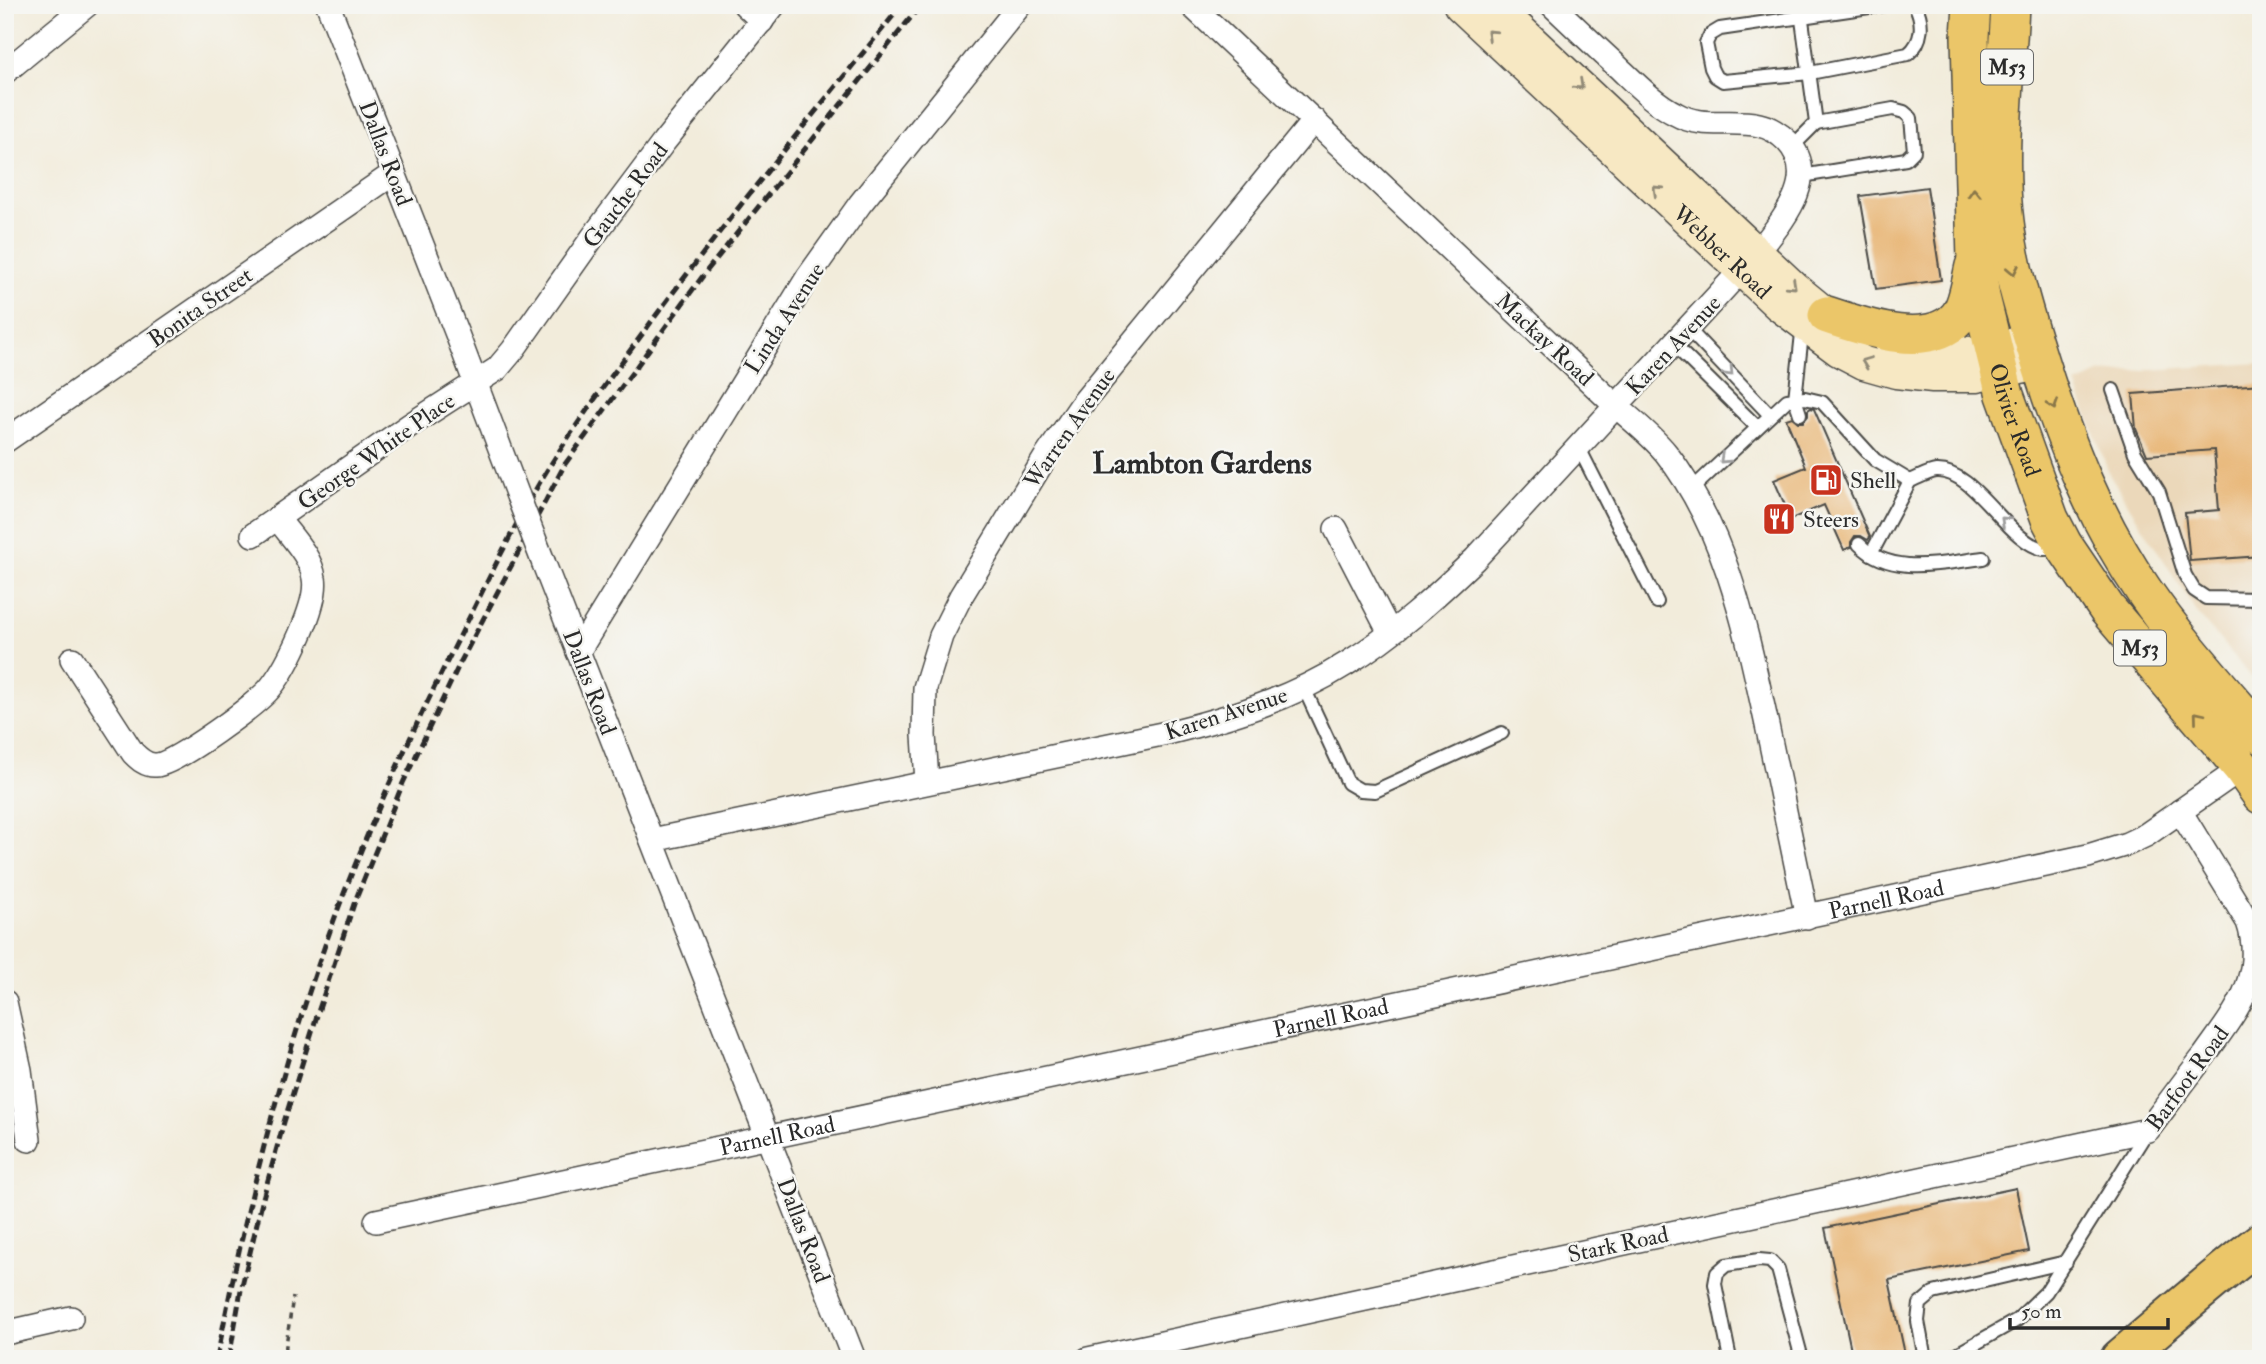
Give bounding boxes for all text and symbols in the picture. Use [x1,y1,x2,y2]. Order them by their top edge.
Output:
one-way arrow [1486,30,1499,43]
road number: M53 [1981,50,2033,84]
one-way arrow [1571,77,1584,90]
street label: Dallas Road [352,97,419,210]
street label: Gauche Road [576,137,674,254]
one-way arrow [1652,186,1665,198]
one-way arrow [1966,187,1981,198]
street label: Webber Road [1666,198,1777,305]
street label: Linda Avenue [738,257,831,379]
street label: Bonita Street [142,261,258,354]
one-way arrow [2005,264,2020,276]
one-way arrow [1784,276,1797,289]
street label: Mackay Road [1489,287,1600,392]
street label: Karen Avenue [1619,289,1728,402]
one-way arrow [1861,357,1873,371]
street label: Olivier Road [1983,360,2047,480]
street label: Warren Avenue [1017,362,1122,495]
one-way arrow [1721,364,1733,377]
street label: George White Place [292,386,461,517]
one-way arrow [2045,399,2060,411]
district label: Lambton Gardens [1092,445,1312,482]
one-way arrow [1719,450,1732,463]
fuel station icon: Shell [1807,461,1845,499]
place label: Shell [1850,466,1896,495]
restaurant icon: Steers [1760,500,1798,538]
place label: Steers [1803,505,1859,534]
one-way arrow [2001,516,2014,529]
street label: Dallas Road [556,626,623,739]
road number: M53 [2114,630,2166,666]
street label: Karen Avenue [1161,680,1291,747]
one-way arrow [2194,711,2206,724]
street label: Parnell Road [1826,873,1947,926]
street label: Parnell Road [1270,992,1391,1044]
street label: Barfoot Road [2140,1020,2235,1137]
street label: Parnell Road [717,1110,837,1162]
street label: Dallas Road [770,1174,837,1287]
street label: Stark Road [1565,1220,1671,1269]
scale bar [2010,1287,2168,1331]
text: 50 m [2021,1298,2062,1325]

